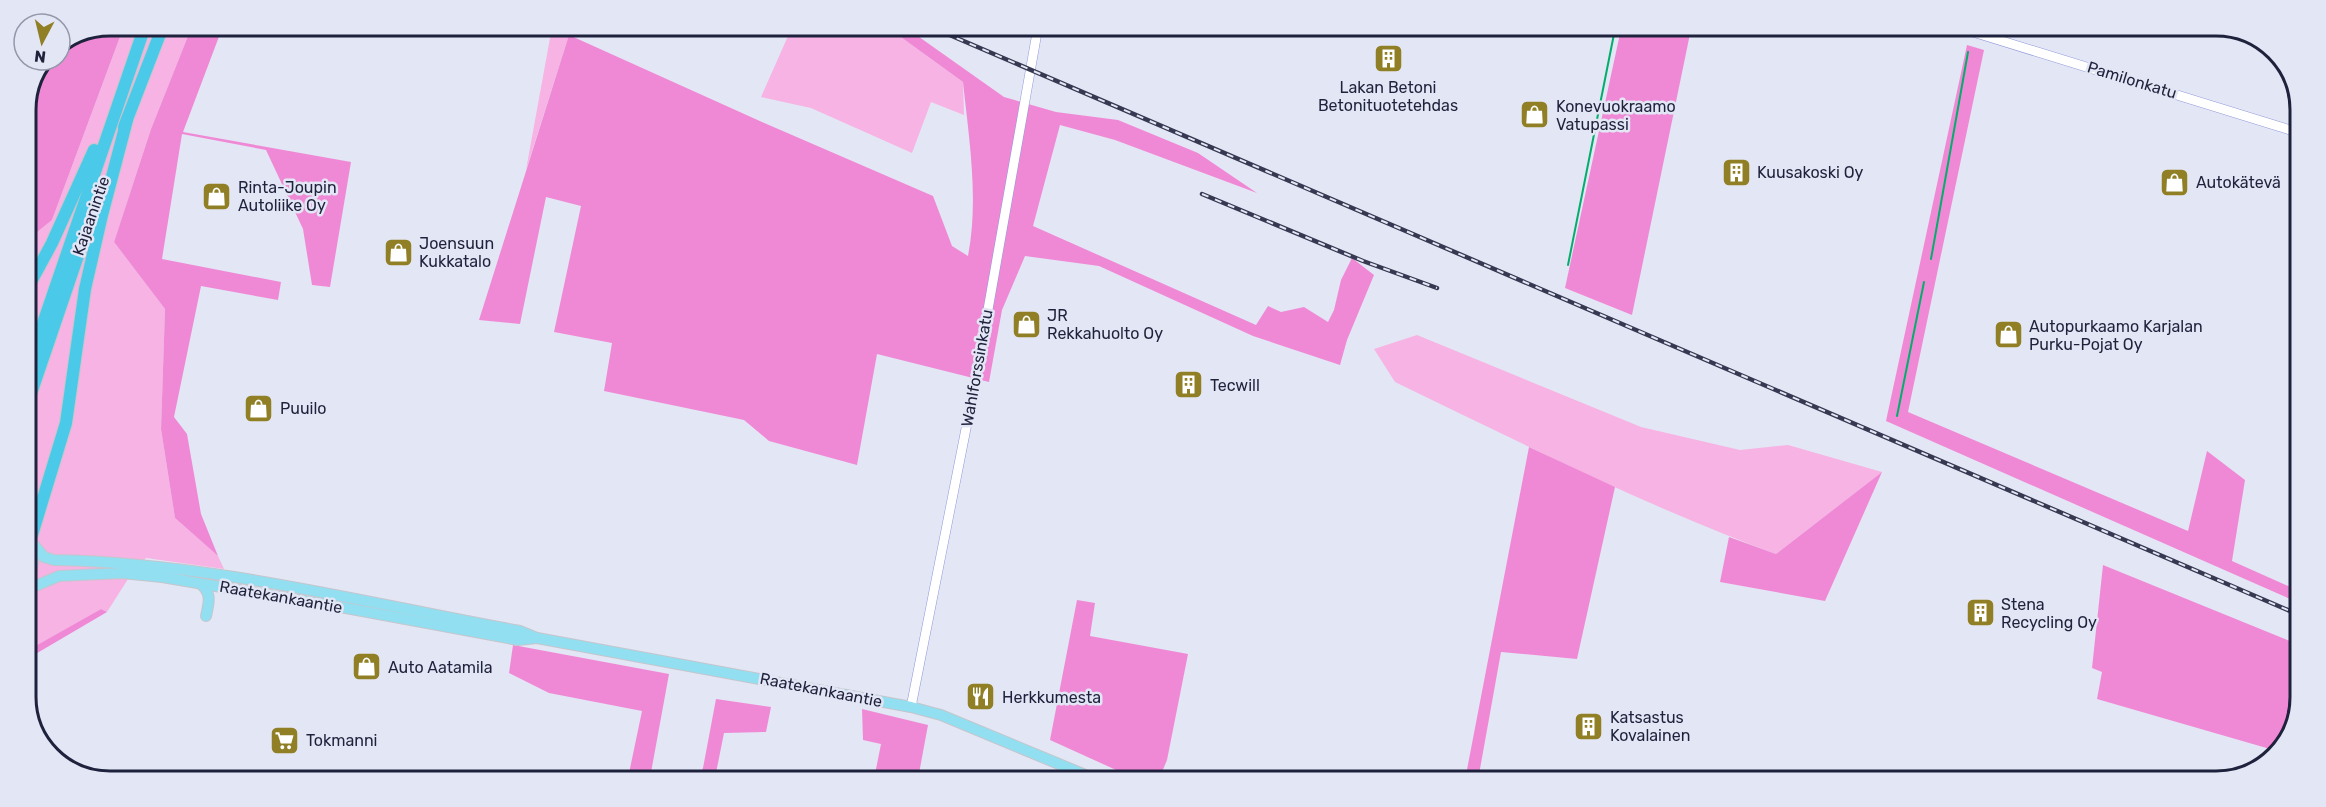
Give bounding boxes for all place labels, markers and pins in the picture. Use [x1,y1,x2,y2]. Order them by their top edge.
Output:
building icon: Lakan Betoni Betonituotetehdas [1372,43,1404,75]
place label: Lakan Betoni Betonituotetehdas [1318,78,1458,115]
place label: Konevuokraamo Vatupassi [1556,97,1676,134]
shop icon: Konevuokraamo Vatupassi [1519,99,1551,131]
building icon: Kuusakoski Oy [1720,156,1752,188]
place label: Kuusakoski Oy [1757,163,1864,182]
shop icon: Autokätevä [2159,166,2191,198]
place label: Autokätevä [2196,173,2281,192]
place label: Rinta-Joupin Autoliike Oy [238,178,337,215]
shop icon: Rinta-Joupin Autoliike Oy [201,180,233,212]
place label: Joensuun Kukkatalo [419,234,494,271]
shop icon: Joensuun Kukkatalo [382,236,414,268]
place label: JR Rekkahuolto Oy [1047,306,1163,343]
shop icon: JR Rekkahuolto Oy [1010,308,1042,340]
place label: Autopurkaamo Karjalan Purku-Pojat Oy [2029,317,2203,354]
shop icon: Autopurkaamo Karjalan Purku-Pojat Oy [1992,319,2024,351]
building icon: Tecwill [1173,369,1205,401]
place label: Tecwill [1210,376,1260,395]
shop icon: Puuilo [243,392,275,424]
place label: Puuilo [280,399,326,418]
place label: Stena Recycling Oy [2001,595,2097,632]
building icon: Stena Recycling Oy [1964,597,1996,629]
shop icon: Auto Aatamila [351,651,383,683]
place label: Auto Aatamila [388,658,493,677]
restaurant icon: Herkkumesta [965,681,997,713]
place label: Herkkumesta [1002,688,1101,707]
place label: Katsastus Kovalainen [1610,708,1690,745]
building icon: Katsastus Kovalainen [1573,710,1605,742]
supermarket icon: Tokmanni [269,724,301,756]
place label: Tokmanni [306,731,378,750]

